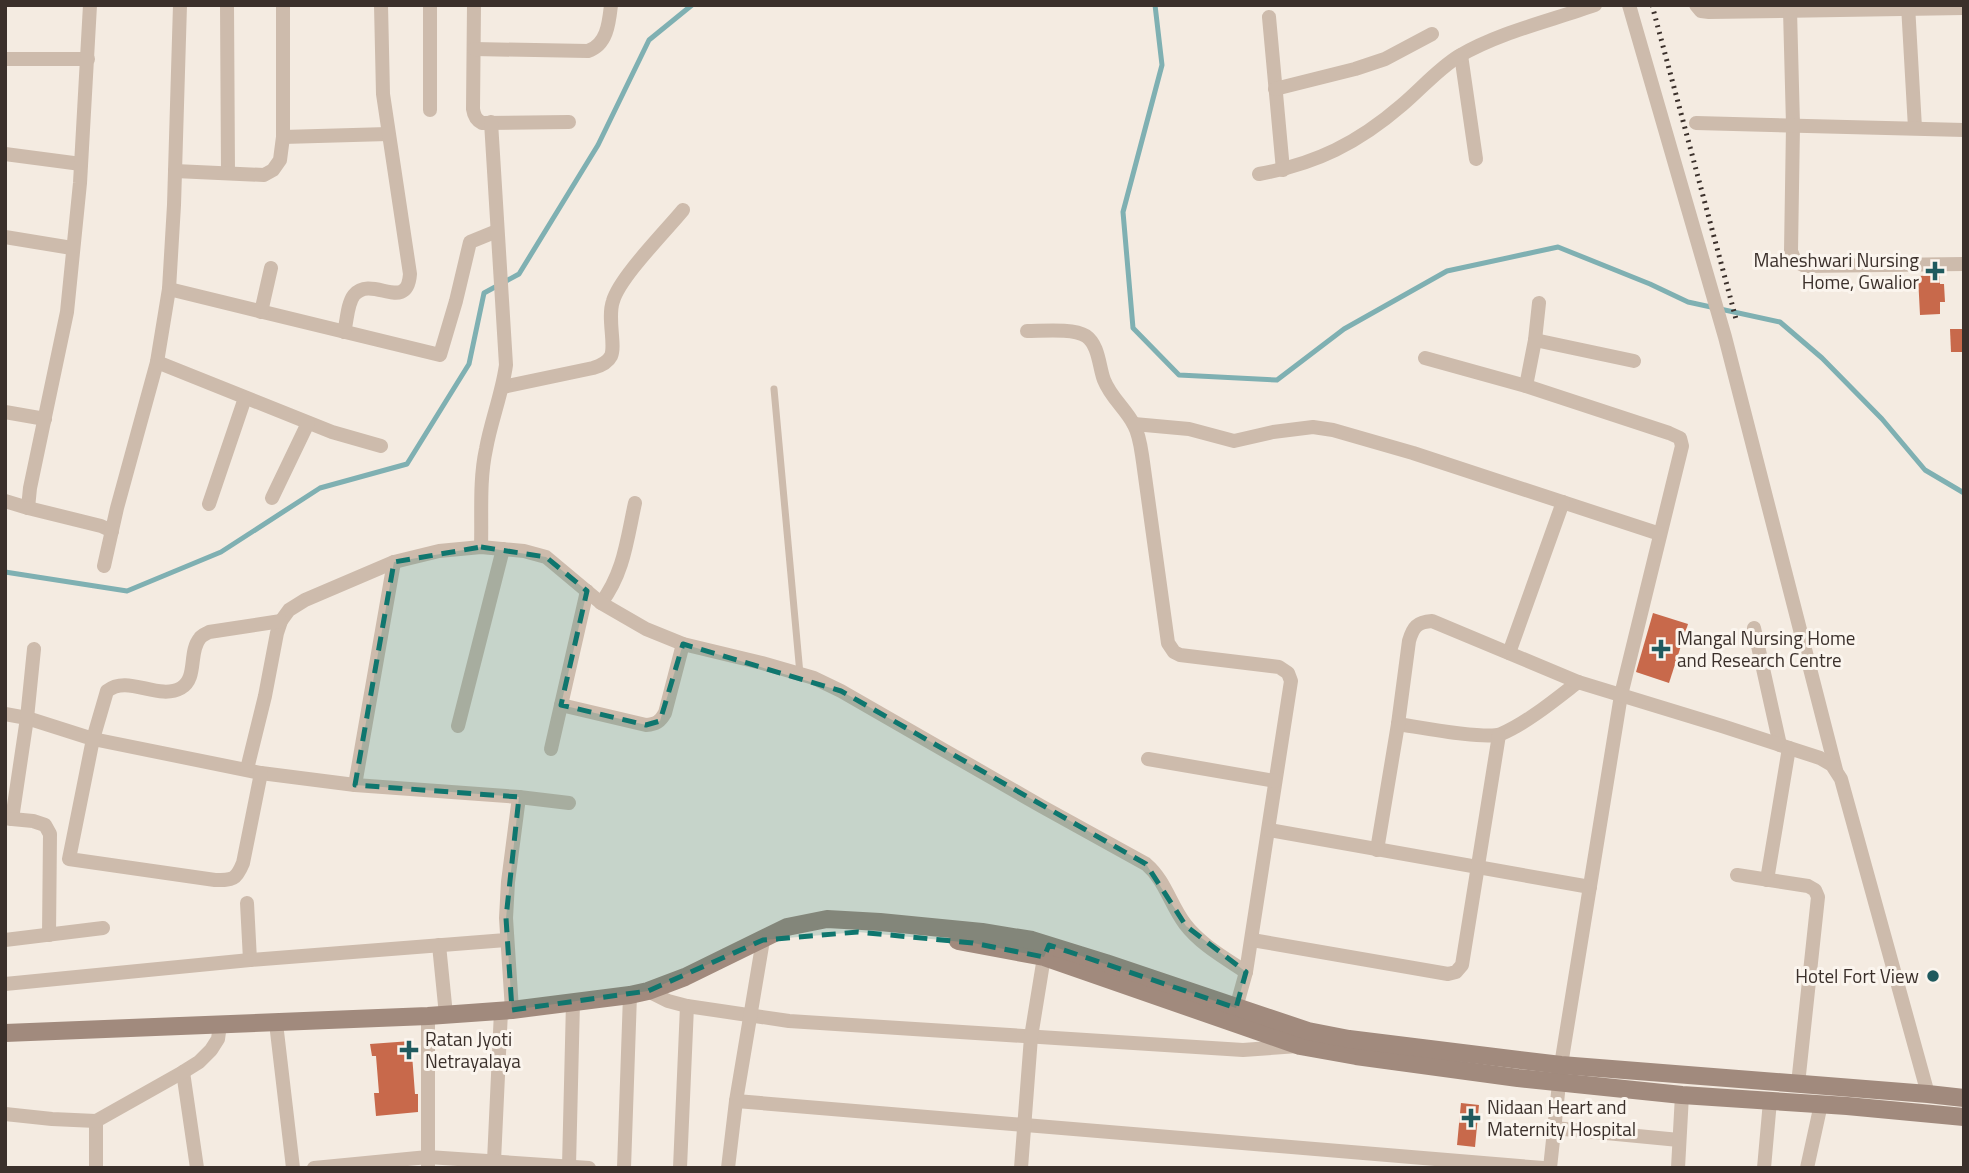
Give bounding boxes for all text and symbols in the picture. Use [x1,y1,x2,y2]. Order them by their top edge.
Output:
place label: Maheshwari Nursing Home, Gwalior [1753,245,1919,296]
marker: Maheshwari Nursing Home, Gwalior [1925,261,1945,281]
place label: Mangal Nursing Home and Research Centre [1677,623,1855,674]
marker: Mangal Nursing Home and Research Centre [1651,639,1671,659]
place label: Hotel Fort View [1795,961,1919,990]
marker: Hotel Fort View [1925,968,1941,984]
place label: Ratan Jyoti Netrayalaya [425,1024,521,1075]
marker: Ratan Jyoti Netrayalaya [399,1040,419,1060]
place label: Nidaan Heart and Maternity Hospital [1487,1092,1636,1143]
marker: Nidaan Heart and Maternity Hospital [1461,1108,1481,1128]

